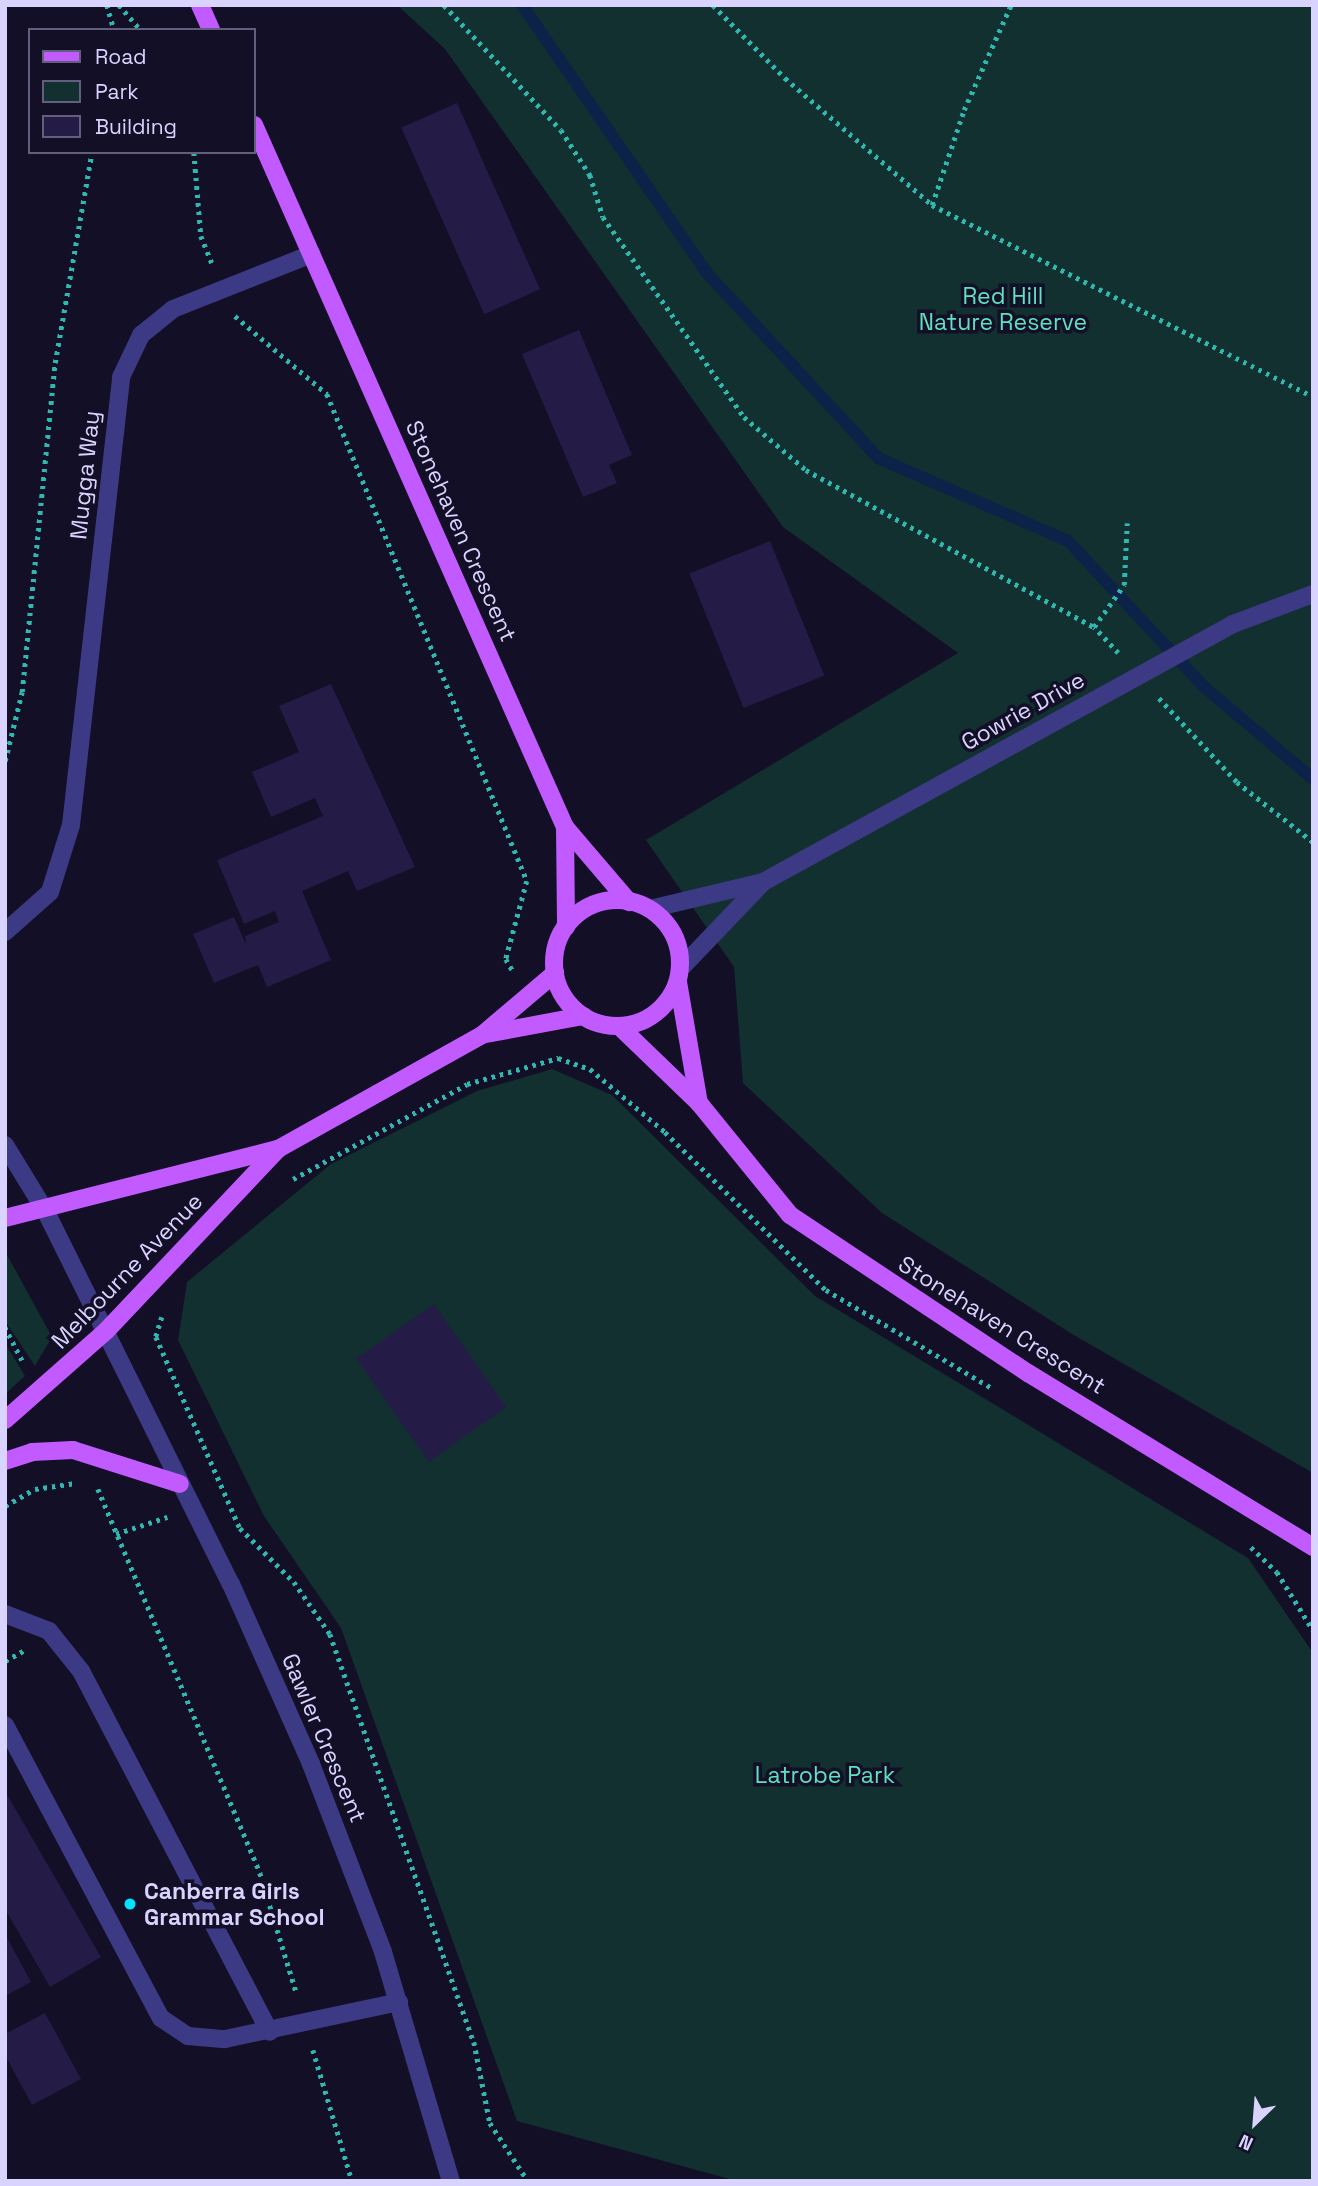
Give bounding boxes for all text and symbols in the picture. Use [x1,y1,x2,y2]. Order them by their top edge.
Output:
legend [28,28,256,154]
text: Road [95,43,147,70]
text: Park [95,78,139,105]
text: Building [95,113,177,140]
park label: Red Hill Nature Reserve [919,282,1087,336]
street label: Mugga Way [65,409,105,541]
street label: Stonehaven Crescent [400,416,522,646]
street label: Gowrie Drive [957,666,1089,756]
street label: Melbourne Avenue [46,1187,208,1355]
street label: Stonehaven Crescent [893,1250,1111,1400]
street label: Gawler Crescent [276,1649,372,1827]
park label: Latrobe Park [755,1761,895,1789]
place label: Canberra Girls Grammar School [144,1877,325,1931]
marker: Canberra Girls Grammar School [122,1896,138,1912]
north arrow [1220,2088,1290,2158]
text: N [1235,2128,1257,2157]

